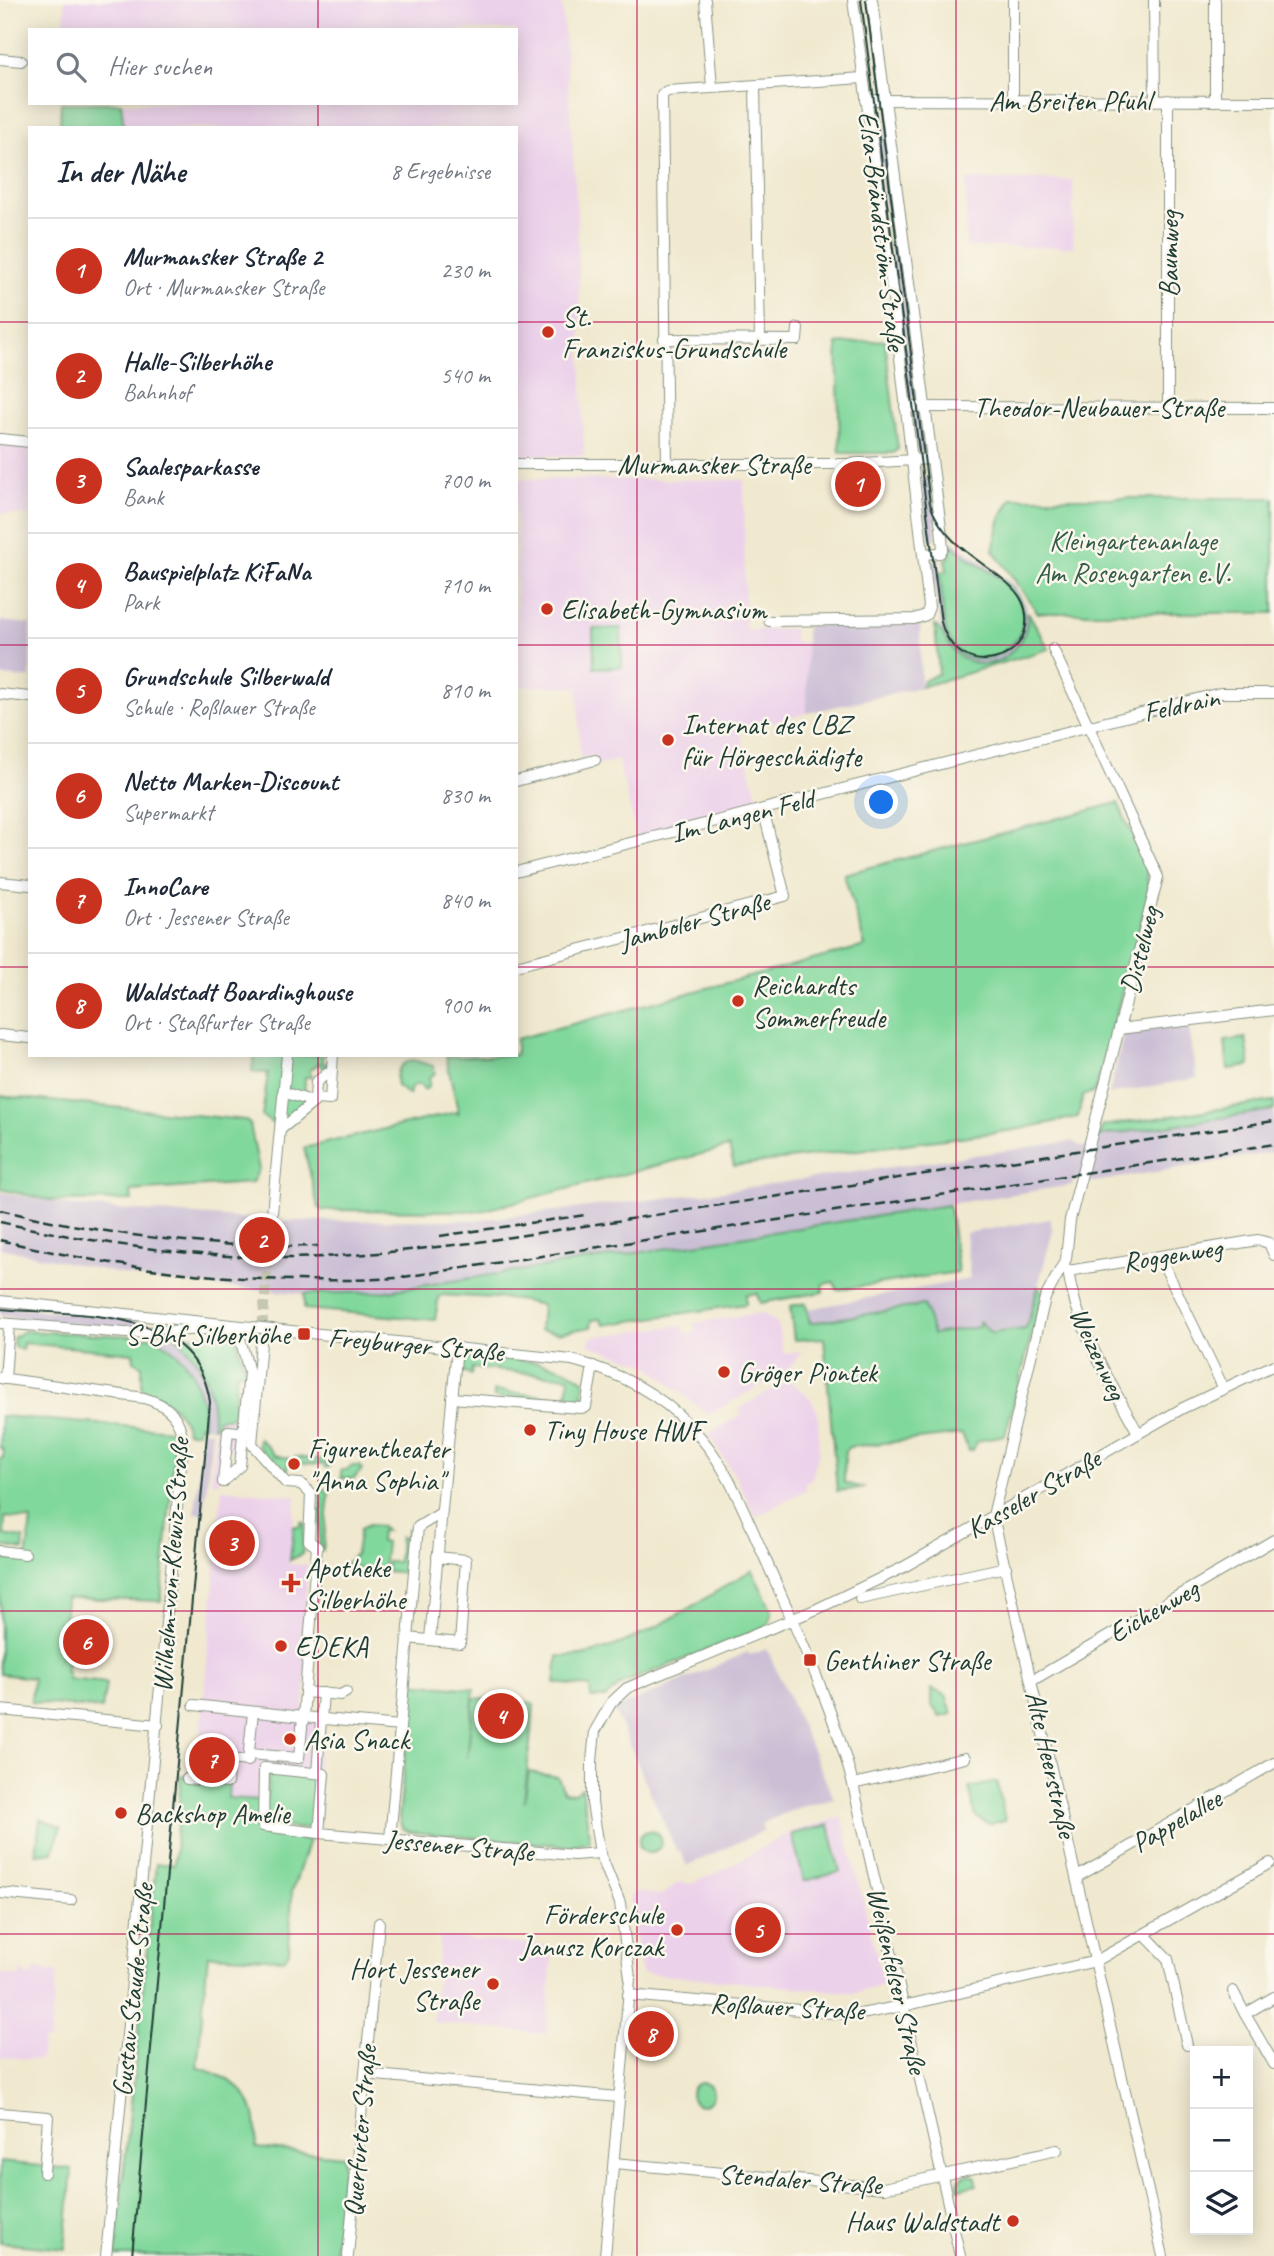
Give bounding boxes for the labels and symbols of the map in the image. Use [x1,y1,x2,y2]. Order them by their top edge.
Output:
street label: Am Breiten Pfuhl [989,83,1156,118]
street label: Elsa-Brändström-Straße [850,110,915,354]
street label: Baumweg [1151,209,1186,297]
place label: St. Franziskus-Grundschule [562,299,788,366]
marker: St. Franziskus-Grundschule [540,324,556,340]
street label: Theodor-Neubauer-Straße [974,390,1226,425]
street label: Murmansker Straße [617,447,812,482]
pin: 1 [835,458,881,510]
park label: Kleingartenanlage Am Rosengarten e.V. [1035,523,1231,590]
place label: Elisabeth-Gymnasium [561,592,768,627]
marker: Elisabeth-Gymnasium [539,601,555,617]
street label: Feldrain [1140,679,1224,730]
place label: Internat des LBZ für Hörgeschädigte [682,707,863,774]
marker: Internat des LBZ für Hörgeschädigte [660,732,676,748]
street label: Im Langen Feld [667,780,821,850]
your location [864,785,898,819]
street label: Jamboler Straße [613,883,775,958]
street label: Distelweg [1112,901,1168,997]
place label: Reichardts Sommerfreude [752,968,887,1035]
marker: Reichardts Sommerfreude [730,993,746,1009]
pin: 2 [239,1214,285,1266]
street label: Roggenweg [1120,1229,1226,1280]
street label: Weizenweg [1062,1301,1136,1406]
place label: S-Bhf Silberhöhe [125,1317,292,1352]
street label: Freyburger Straße [327,1319,507,1370]
marker: S-Bhf Silberhöhe [296,1326,312,1342]
place label: Gröger Piontek [738,1355,879,1390]
marker: Gröger Piontek [716,1364,732,1380]
place label: Tiny House HWF [544,1413,707,1448]
marker: Tiny House HWF [522,1422,538,1438]
place label: Figurentheater "Anna Sophia" [308,1431,452,1498]
street label: Wilhelm-von-Klewiz-Straße [144,1435,197,1693]
street label: Kasseler Straße [960,1440,1108,1546]
marker: Figurentheater "Anna Sophia" [286,1456,302,1472]
pin: 3 [209,1517,255,1569]
place label: Apotheke Silberhöhe [305,1550,407,1617]
street label: Eichenweg [1102,1570,1206,1650]
marker: Apotheke Silberhöhe [283,1575,299,1591]
pin: 6 [63,1616,109,1668]
place label: EDEKA [295,1629,369,1664]
marker: EDEKA [273,1638,289,1654]
place label: Genthiner Straße [824,1643,992,1678]
marker: Genthiner Straße [802,1652,818,1668]
street label: Alte Heerstraße [1018,1687,1086,1843]
pin: 4 [478,1690,524,1742]
place label: Asia Snack [304,1722,412,1757]
marker: Asia Snack [282,1731,298,1747]
pin: 7 [189,1734,235,1786]
street label: Pappelallee [1125,1780,1229,1860]
place label: Backshop Amelie [135,1796,292,1831]
marker: Backshop Amelie [113,1805,129,1821]
street label: Jessener Straße [381,1821,537,1870]
street label: Gustav-Staude-Straße [104,1880,161,2098]
street label: Weißenfelser Straße [859,1883,936,2079]
place label: Förderschule Janusz Korczak [518,1897,666,1964]
pin: 5 [735,1904,781,1956]
marker: Förderschule Janusz Korczak [669,1922,685,1938]
place label: Hort Jessener Straße [350,1951,481,2018]
marker: Hort Jessener Straße [485,1976,501,1992]
street label: Roßlauer Straße [709,1985,867,2028]
pin: 8 [628,2008,674,2060]
street label: Querfurter Straße [335,2042,385,2218]
street label: Stendaler Straße [717,2156,885,2203]
place label: Haus Waldstadt [846,2204,1002,2239]
marker: Haus Waldstadt [1005,2213,1021,2229]

